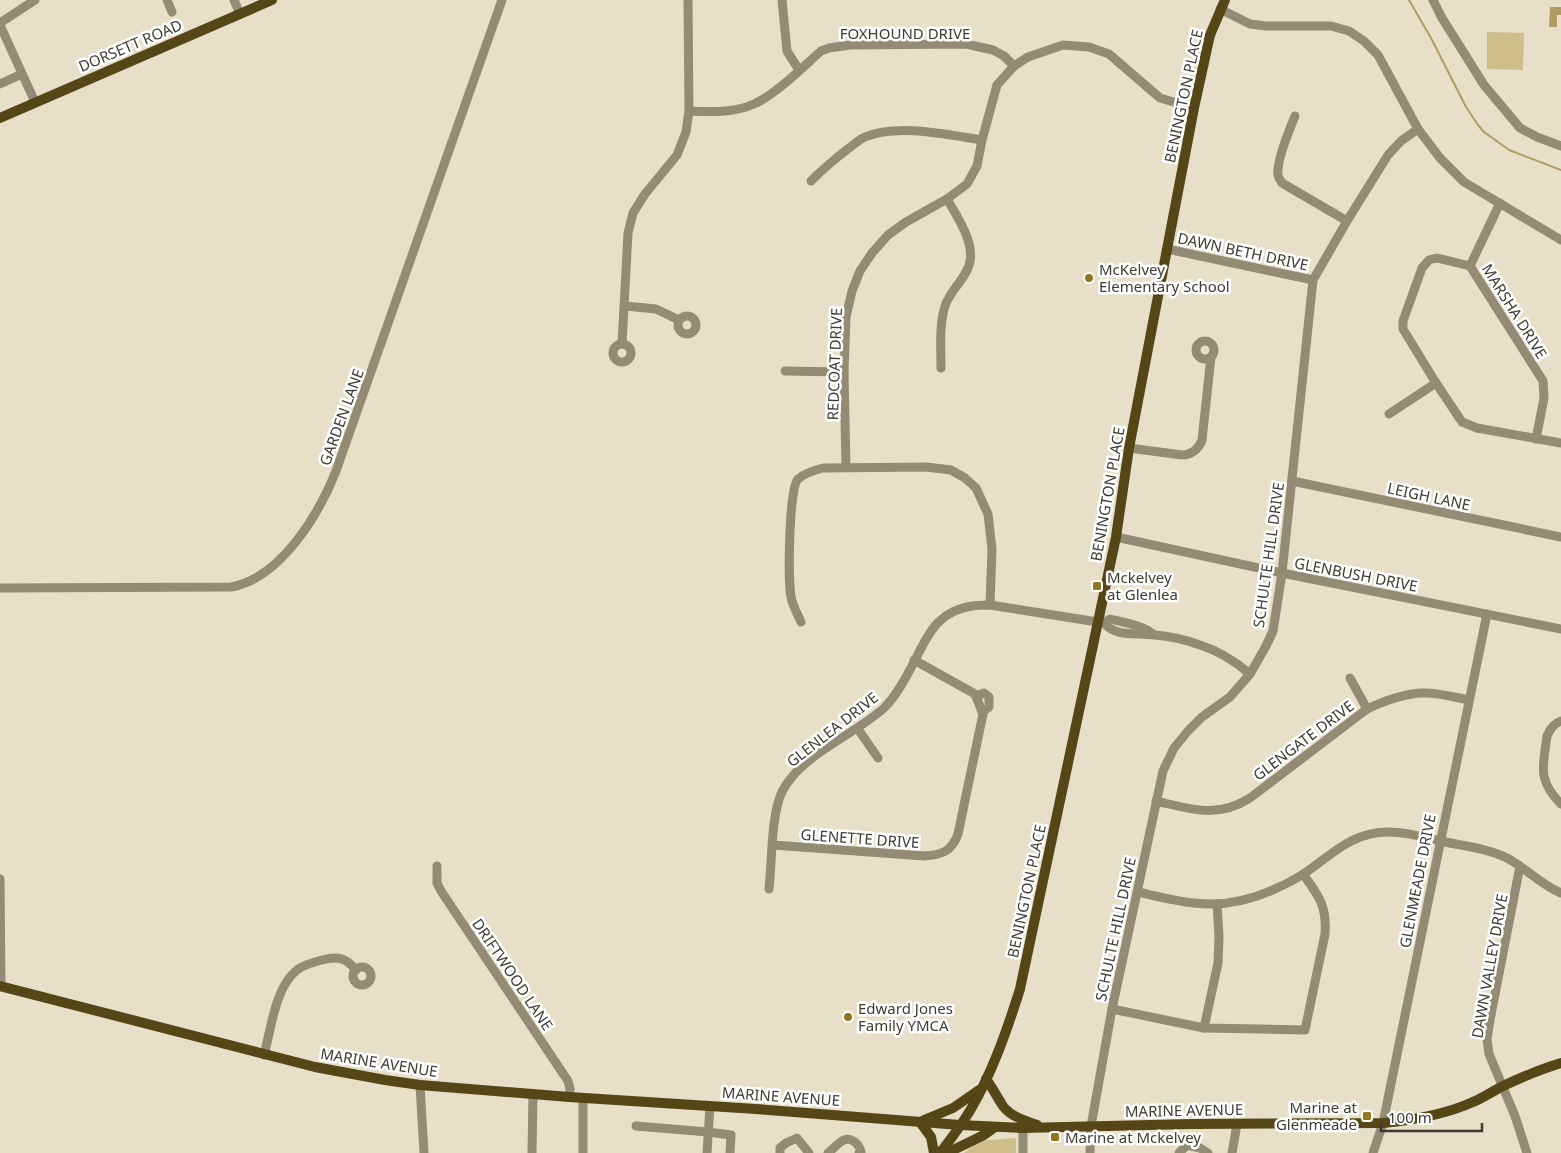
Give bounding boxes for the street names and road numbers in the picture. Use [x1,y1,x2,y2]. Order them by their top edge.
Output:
street label: DORSETT ROAD [75,14,185,76]
street label: FOXHOUND DRIVE [840,23,970,43]
street label: BENINGTON PLACE [1159,27,1207,165]
street label: DAWN BETH DRIVE [1176,227,1310,275]
street label: MARSHA DRIVE [1478,260,1552,362]
street label: REDCOAT DRIVE [822,307,846,421]
street label: GARDEN LANE [314,366,368,468]
street label: BENINGTON PLACE [1085,425,1129,563]
street label: LEIGH LANE [1386,477,1472,515]
street label: SCHULTE HILL DRIVE [1248,481,1288,629]
street label: GLENBUSH DRIVE [1293,552,1419,596]
street label: GLENLEA DRIVE [782,687,882,771]
street label: GLENGATE DRIVE [1249,696,1357,784]
street label: GLENMEADE DRIVE [1394,812,1440,950]
street label: BENINGTON PLACE [1002,822,1050,960]
street label: GLENETTE DRIVE [800,824,920,852]
street label: SCHULTE HILL DRIVE [1090,855,1140,1003]
street label: DAWN VALLEY DRIVE [1466,892,1512,1040]
street label: DRIFTWOOD LANE [468,914,558,1034]
street label: MARINE AVENUE [319,1043,439,1081]
street label: MARINE AVENUE [721,1082,841,1110]
street label: MARINE AVENUE [1125,1099,1243,1121]

